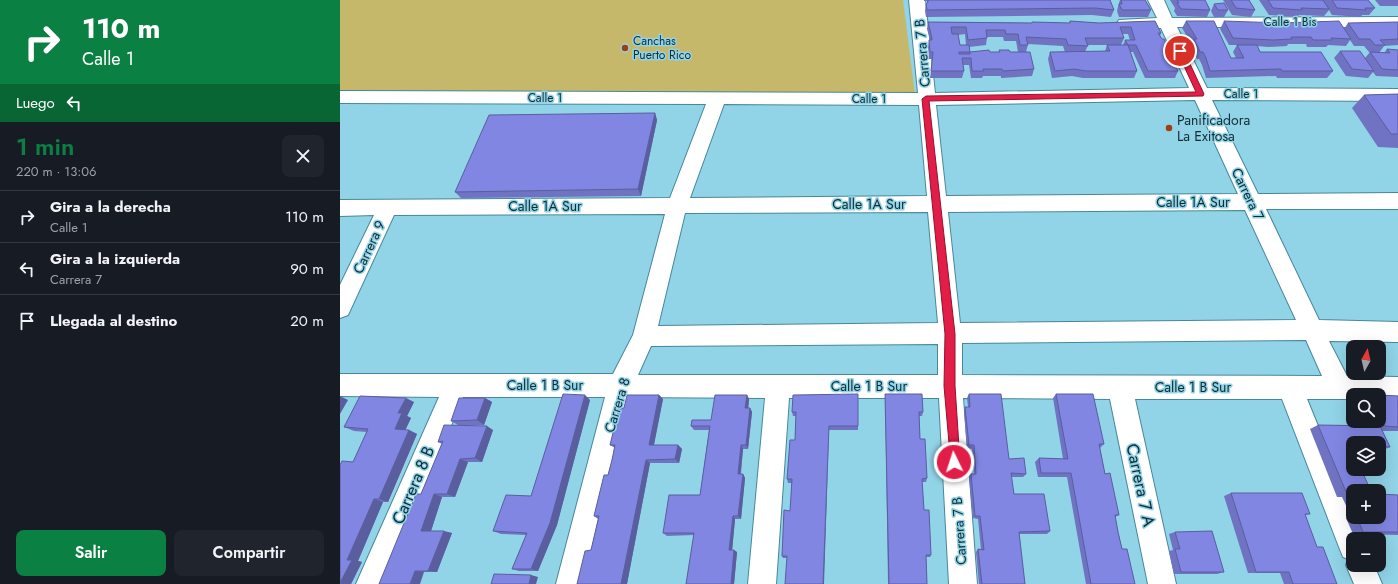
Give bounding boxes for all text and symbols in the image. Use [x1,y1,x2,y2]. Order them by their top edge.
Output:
text: 110 m [82,8,160,49]
street label: Calle 1 Bis [1264,13,1317,31]
icon: right [16,16,68,68]
street label: Carrera 7 B [909,18,935,88]
place label: Canchas Puerto Rico [633,32,692,64]
pin [1163,34,1197,68]
icon: arrive [1169,40,1191,62]
marker: Canchas Puerto Rico [620,43,630,53]
text: Calle 1 [82,46,134,72]
street label: Calle 1 [1224,85,1258,103]
street label: Calle 1 [528,89,562,107]
street label: Calle 1 [852,90,886,108]
text: Luego [16,92,55,114]
icon: left [63,92,85,114]
place label: Panificadora La Exitosa [1177,110,1250,146]
marker: Panificadora La Exitosa [1164,123,1174,133]
text: 1 min [16,129,74,164]
button: close [282,135,324,177]
text: 220 m · 13:06 [16,162,96,181]
street label: Carrera 7 [1227,164,1270,224]
street label: Calle 1A Sur [1156,192,1230,212]
street label: Calle 1A Sur [832,194,906,214]
text: Gira a la derecha [50,196,171,218]
street label: Calle 1A Sur [508,196,582,216]
icon: right [16,206,38,228]
text: 110 m [285,206,324,228]
street label: Carrera 9 [348,217,390,277]
text: Calle 1 [50,218,88,237]
text: Gira a la izquierda [50,248,180,270]
icon: left [16,258,38,280]
text: 90 m [290,258,324,280]
text: Carrera 7 [50,270,102,289]
icon: arrive [16,310,38,332]
text: Llegada al destino [50,310,177,332]
text: 20 m [290,310,324,332]
north arrow [1346,340,1386,380]
map controls [1346,340,1386,572]
street label: Calle 1 B Sur [507,375,583,395]
street label: Carrera 8 [599,375,635,435]
street label: Calle 1 B Sur [831,376,907,396]
street label: Calle 1 B Sur [1155,377,1231,397]
button: search [1346,388,1386,428]
button: layers [1346,436,1386,476]
position arrow [933,441,975,483]
street label: Carrera 7 A [1120,441,1162,530]
street label: Carrera 8 B [386,442,440,528]
button: + [1346,484,1386,524]
street label: Carrera 7 B [947,496,971,566]
button: Salir [16,530,166,576]
button: Compartir [174,530,324,576]
button: − [1346,532,1386,572]

